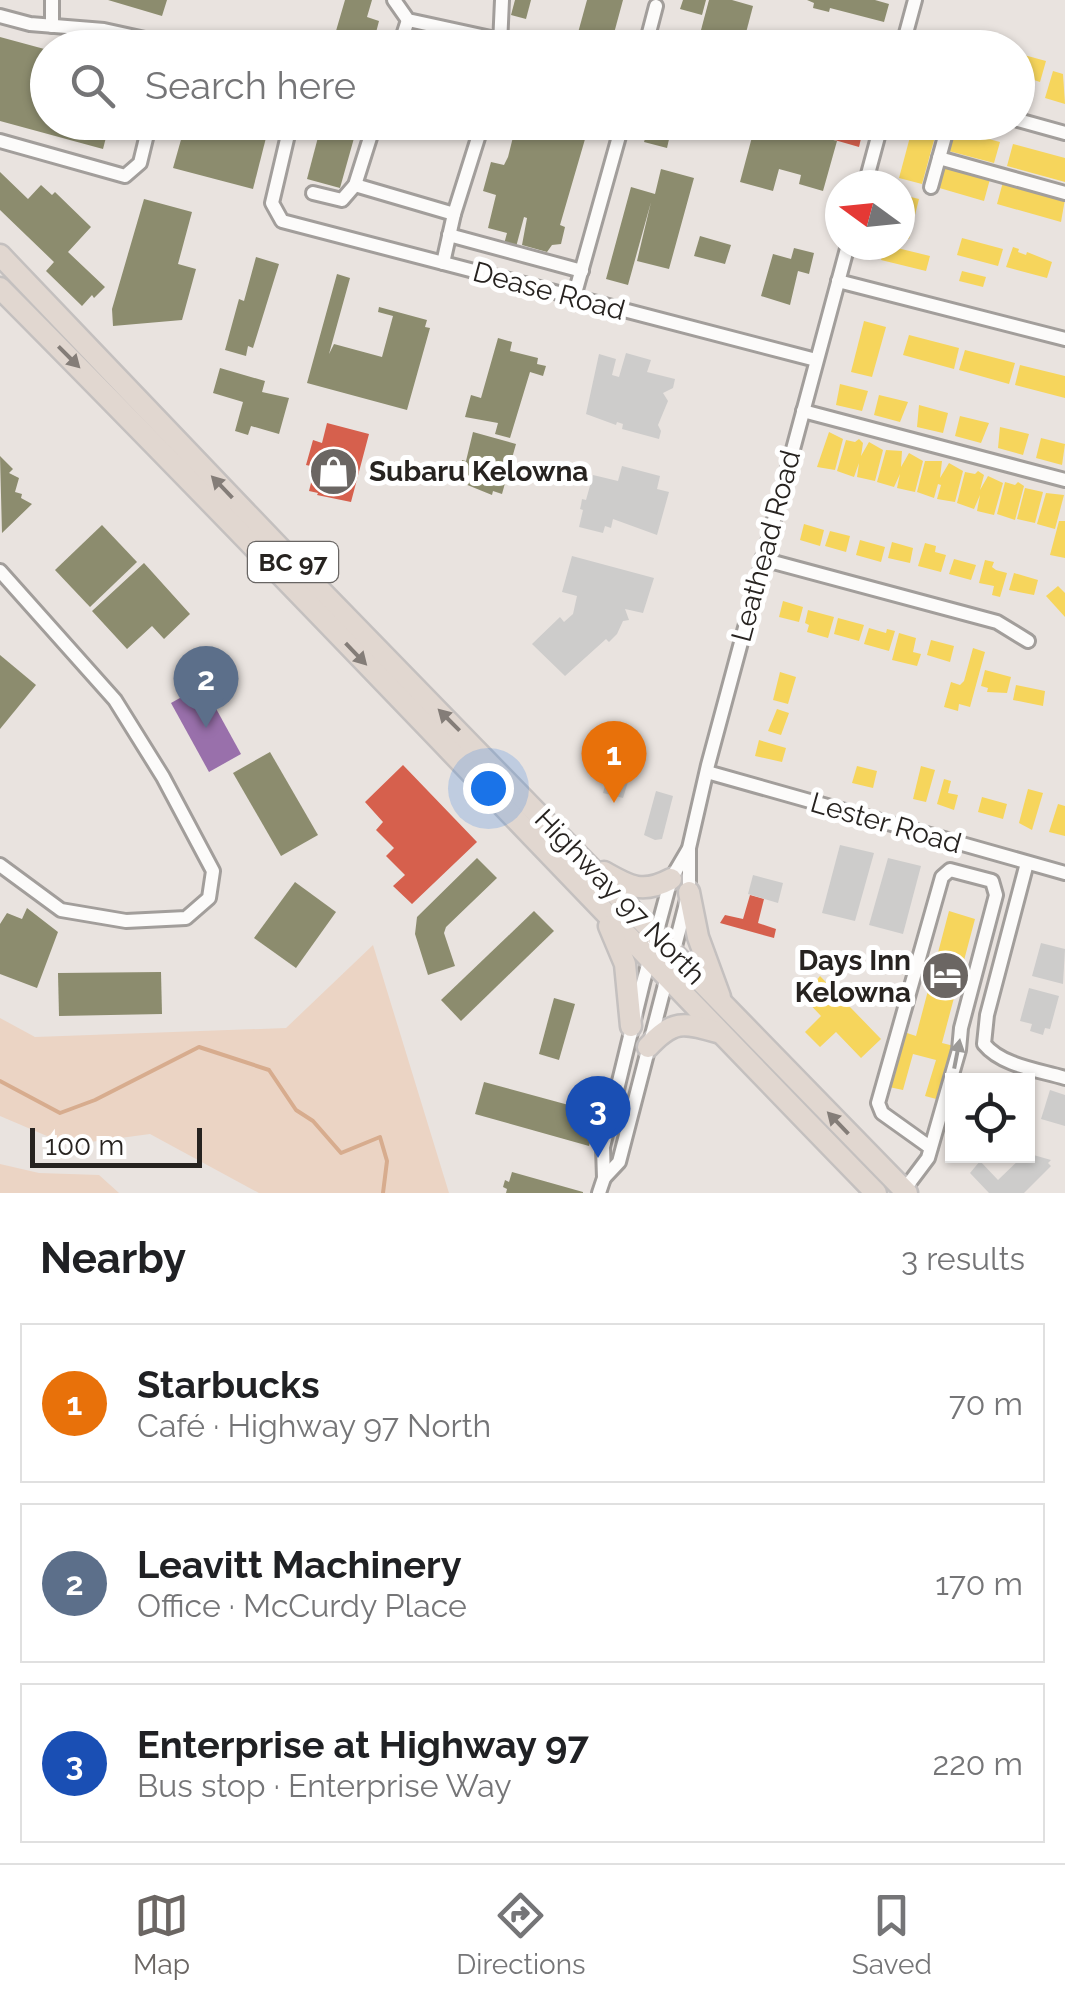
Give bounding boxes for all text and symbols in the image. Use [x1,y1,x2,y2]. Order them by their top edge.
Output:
search box [30,30,1035,140]
icon: search [65,58,120,113]
text: Search here [145,63,356,108]
north arrow [825,170,915,260]
street label: Dease Road [469,255,629,327]
one-way arrow [56,345,80,368]
shop icon: Subaru Kelowna [308,445,360,497]
street label: Leathead Road [725,447,807,645]
place label: Subaru Kelowna [369,455,588,488]
one-way arrow [211,476,234,500]
road number: BC 97 [248,542,338,582]
one-way arrow [344,641,367,665]
pin: 2 [174,646,238,728]
one-way arrow [437,709,461,732]
pin: 1 [582,720,646,803]
your location [463,763,514,814]
street label: Lester Road [807,786,965,860]
street label: Highway 97 North [528,803,712,991]
place label: Days Inn Kelowna [795,944,911,1009]
hotel icon: Days Inn Kelowna [920,950,972,1002]
one-way arrow [949,1038,965,1069]
map controls [945,1073,1035,1163]
button: locate [945,1073,1035,1163]
pin: 3 [566,1076,630,1158]
one-way arrow [827,1112,851,1136]
scale bar [30,1123,202,1168]
text: 100 m [45,1129,124,1162]
text: Nearby [40,1234,186,1283]
text: 3 results [901,1240,1025,1277]
text: Starbucks [137,1362,320,1407]
text: 1 [67,1385,82,1422]
text: 70 m [949,1385,1023,1422]
text: Café · Highway 97 North [137,1407,491,1444]
text: Leavitt Machinery [137,1542,462,1587]
text: 2 [65,1565,84,1602]
text: 170 m [935,1565,1023,1602]
text: Office · McCurdy Place [137,1587,467,1624]
text: Enterprise at Highway 97 [137,1722,589,1767]
text: 3 [66,1745,83,1782]
text: 220 m [933,1745,1023,1782]
text: Bus stop · Enterprise Way [137,1767,512,1804]
tab: Map [133,1888,190,1981]
tab: Directions [456,1888,586,1981]
tab: Saved [852,1888,932,1981]

